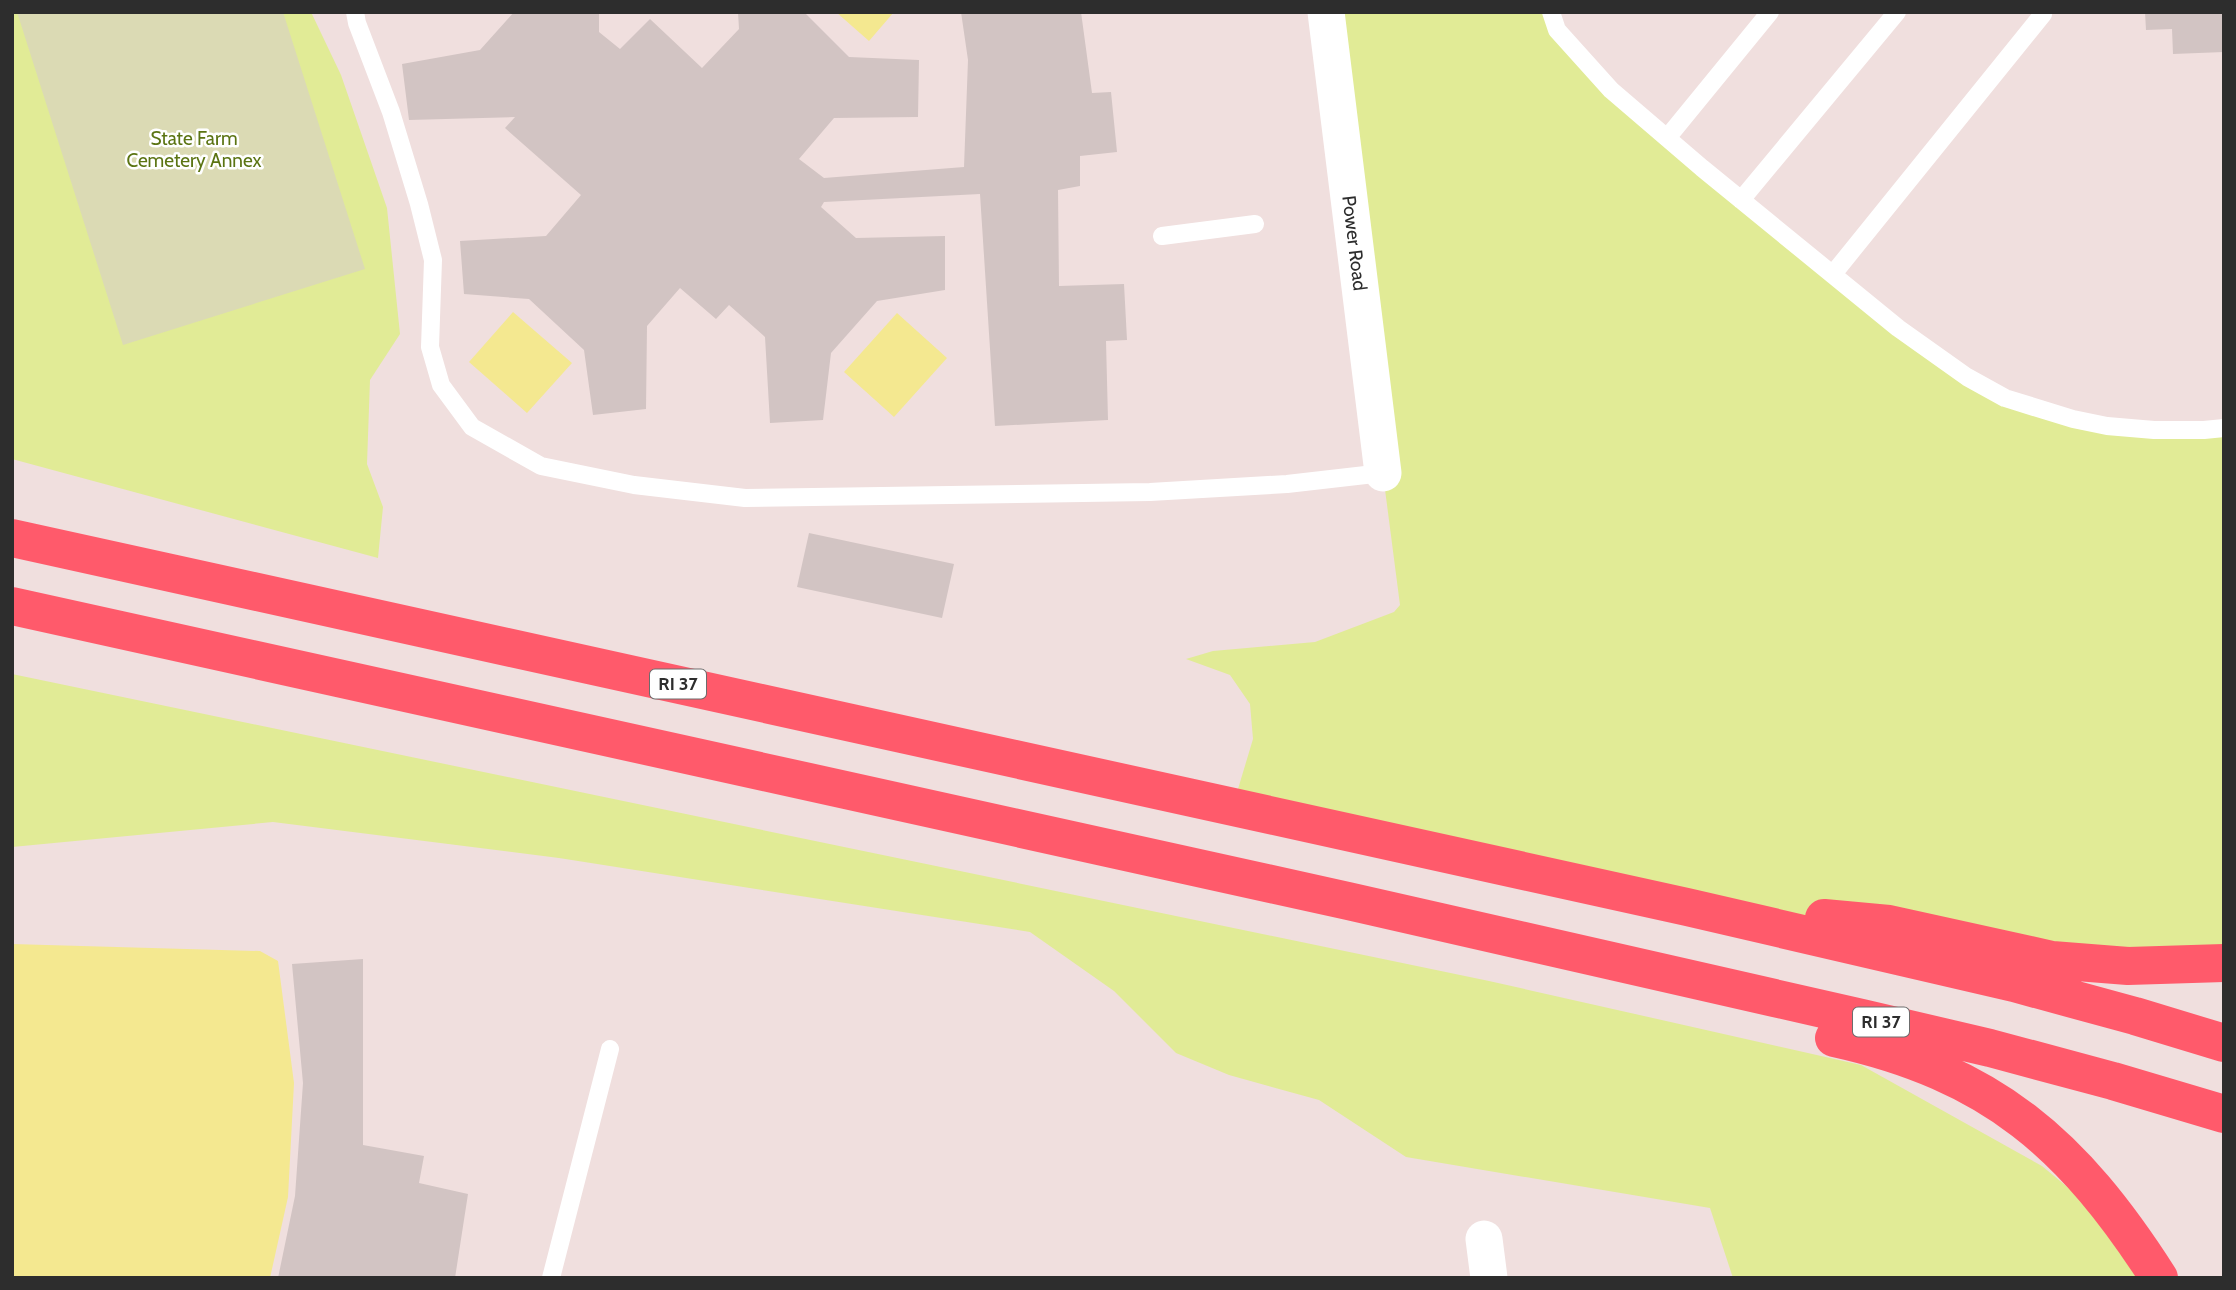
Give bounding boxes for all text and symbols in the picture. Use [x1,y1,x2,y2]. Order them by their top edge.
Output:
park label: State Farm Cemetery Annex [126,127,262,172]
street label: Power Road [1337,194,1372,292]
road number: RI 37 [650,670,706,698]
road number: RI 37 [1853,1007,1909,1036]

